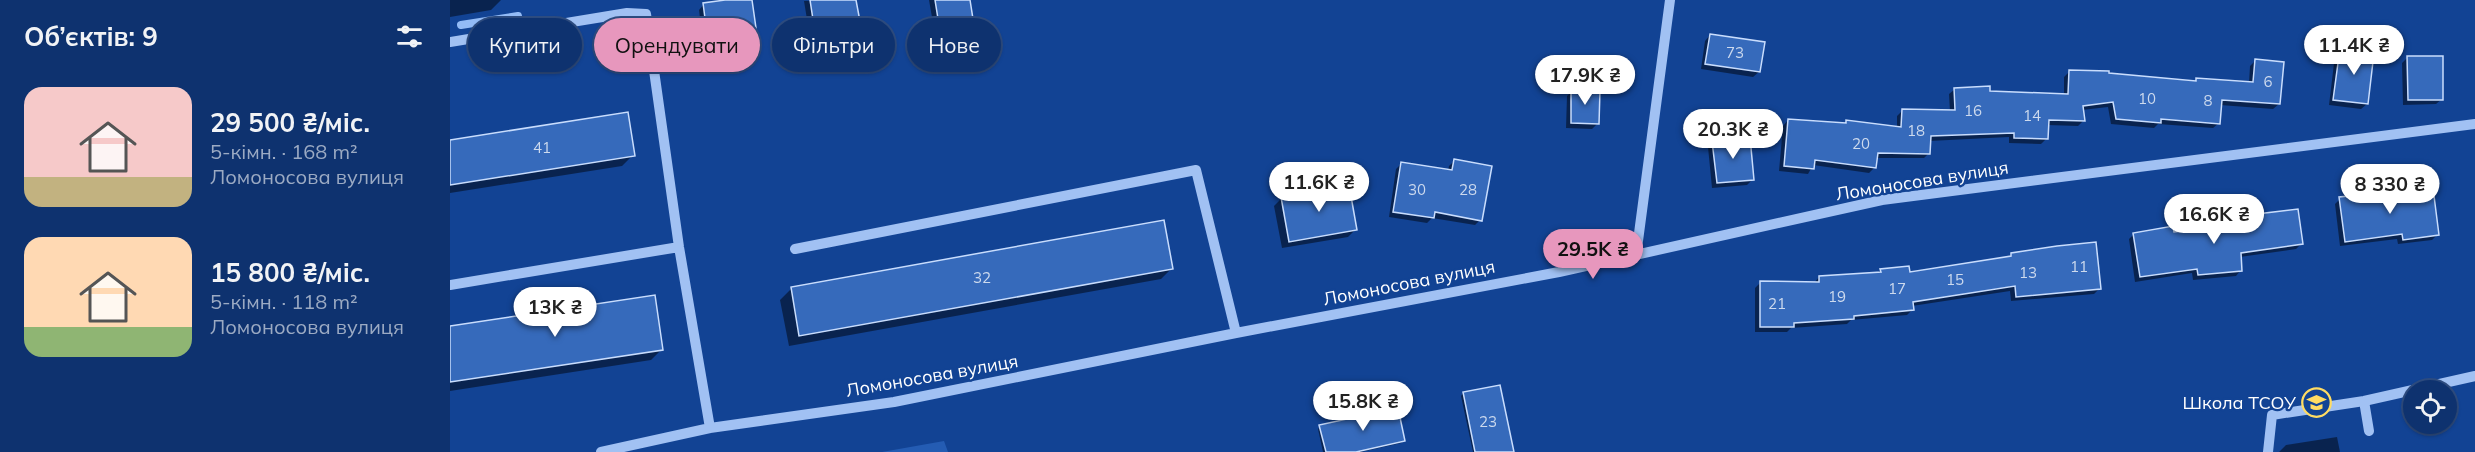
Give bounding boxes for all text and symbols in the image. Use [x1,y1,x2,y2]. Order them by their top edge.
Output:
chip: Купити [468,18,582,72]
chip: Орендувати [594,18,760,72]
chip: Фільтри [772,18,895,72]
chip: Нове [907,18,1001,72]
text: Об’єктів: 9 [24,20,158,53]
icon: filters [393,20,426,53]
pin: 11.4K ₴ [2299,25,2409,76]
text: 11.4K ₴ [2318,32,2390,57]
house number: 73 [1726,43,1744,62]
pin: 17.9K ₴ [1530,55,1640,106]
text: 17.9K ₴ [1549,62,1621,87]
house number: 6 [2263,72,2273,91]
house number: 10 [2138,89,2156,108]
house number: 8 [2203,91,2213,110]
house number: 16 [1964,101,1982,120]
text: 29 500 ₴/міс. [210,106,370,139]
house number: 14 [2023,106,2041,125]
pin: 20.3K ₴ [1678,109,1788,160]
icon: home [72,111,144,183]
text: 20.3K ₴ [1697,116,1769,141]
house number: 18 [1907,121,1925,140]
house number: 20 [1852,134,1870,153]
house number: 41 [533,138,551,157]
text: 5-кімн. · 168 m² [210,139,358,164]
street label: Ломоносова вулиця [1834,155,2010,206]
pin: 11.6K ₴ [1264,162,1374,213]
text: Ломоносова вулиця [210,164,404,189]
pin: 8 330 ₴ [2335,164,2445,215]
text: 11.6K ₴ [1283,169,1355,194]
text: 8 330 ₴ [2355,171,2425,196]
house number: 30 [1408,180,1426,199]
house number: 28 [1459,180,1477,199]
pin: 16.6K ₴ [2159,194,2269,245]
text: 16.6K ₴ [2178,201,2250,226]
pin: 29.5K ₴ [1538,229,1648,280]
text: 29.5K ₴ [1557,236,1629,261]
street label: Ломоносова вулиця [1321,255,1497,310]
text: 15 800 ₴/міс. [210,256,370,289]
house number: 11 [2070,257,2088,276]
icon: home [72,261,144,333]
house number: 13 [2019,263,2037,282]
house number: 32 [973,268,991,287]
house number: 15 [1946,270,1964,289]
house number: 17 [1888,279,1906,298]
pin: 13K ₴ [513,287,597,338]
house number: 19 [1828,287,1846,306]
text: 5-кімн. · 118 m² [210,289,358,314]
text: 13K ₴ [528,294,582,319]
house number: 21 [1768,294,1786,313]
text: Ломоносова вулиця [210,314,404,339]
street label: Ломоносова вулиця [844,349,1020,402]
map controls [2403,380,2457,434]
button: locate [2403,380,2457,434]
pin: 15.8K ₴ [1308,381,1418,432]
school or university icon: Школа ТСОУ [2301,387,2333,419]
text: 15.8K ₴ [1327,388,1399,413]
place label: Школа ТСОУ [2183,391,2296,414]
house number: 23 [1479,412,1497,431]

